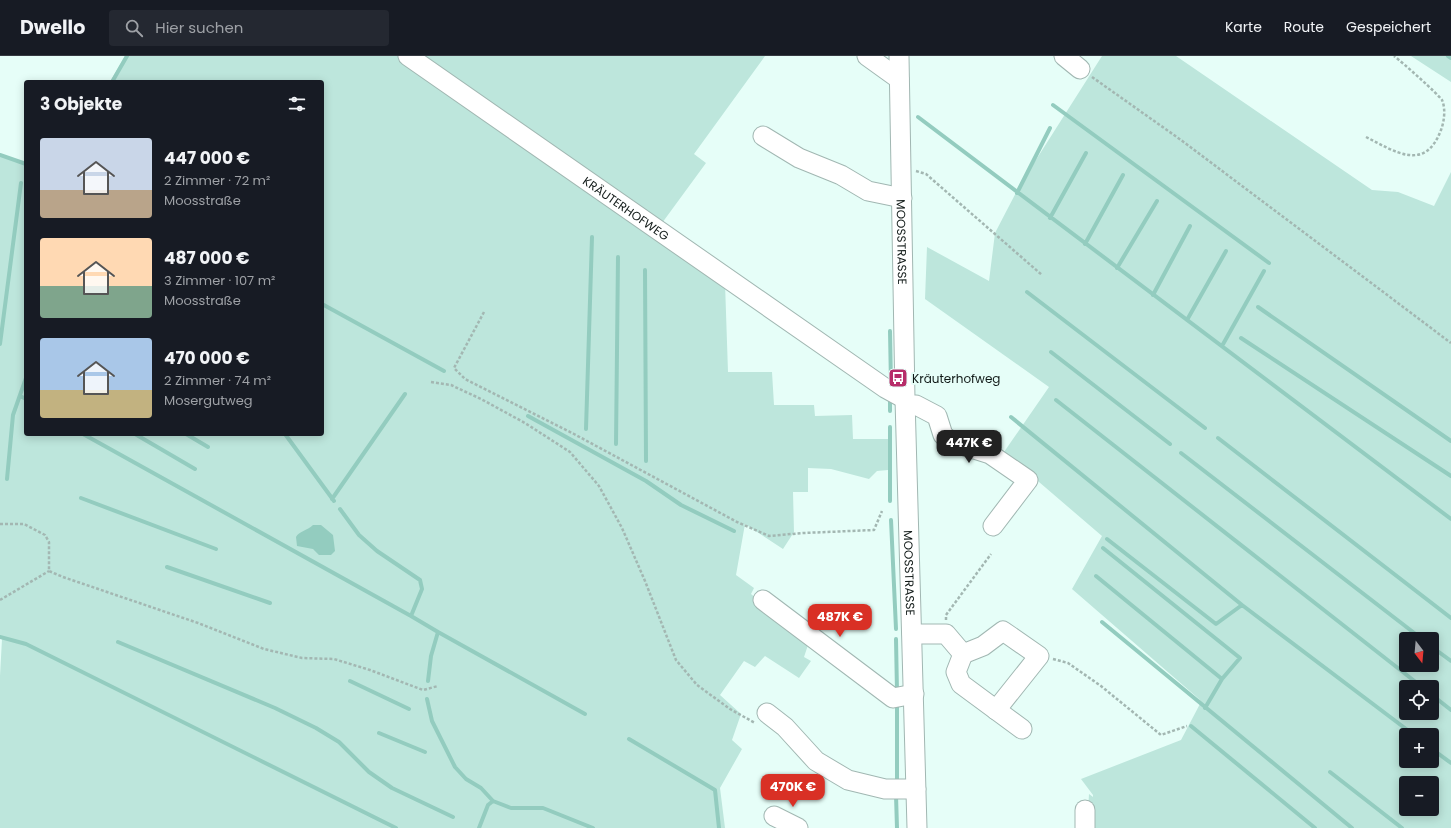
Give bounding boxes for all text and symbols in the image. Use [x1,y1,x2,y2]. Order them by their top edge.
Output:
search box [109,10,389,46]
text: Dwello [20,14,85,41]
icon: search [123,17,145,39]
text: Hier suchen [155,17,243,38]
text: Karte [1225,17,1262,37]
text: Route [1284,17,1324,37]
text: Gespeichert [1346,17,1431,37]
text: 3 Objekte [40,92,122,116]
icon: filters [286,93,308,115]
text: 447 000 € [164,146,250,170]
icon: home [72,154,120,202]
text: 2 Zimmer · 72 m² [164,171,270,190]
street label: KRÄUTERHOFWEG [580,172,673,244]
text: Moosstraße [164,191,241,210]
street label: MOOSSTRASSE [893,199,911,285]
text: 487 000 € [164,246,250,270]
icon: home [72,254,120,302]
text: 3 Zimmer · 107 m² [164,271,275,290]
text: Moosstraße [164,291,241,310]
text: 470 000 € [164,346,250,370]
icon: home [72,354,120,402]
bus stop icon: Kräuterhofweg [887,367,909,389]
place label: Kräuterhofweg [912,370,1000,387]
text: 2 Zimmer · 74 m² [164,371,271,390]
text: Mosergutweg [164,391,253,410]
pin: 447K € [936,430,1002,464]
text: 447K € [946,433,992,452]
street label: MOOSSTRASSE [900,530,920,616]
pin: 487K € [807,604,873,638]
text: 487K € [817,607,863,626]
north arrow [1399,632,1439,672]
map controls [1399,632,1439,816]
button: locate [1399,680,1439,720]
button: + [1399,728,1439,768]
pin: 470K € [760,774,826,808]
button: − [1399,776,1439,816]
text: 470K € [770,777,816,796]

